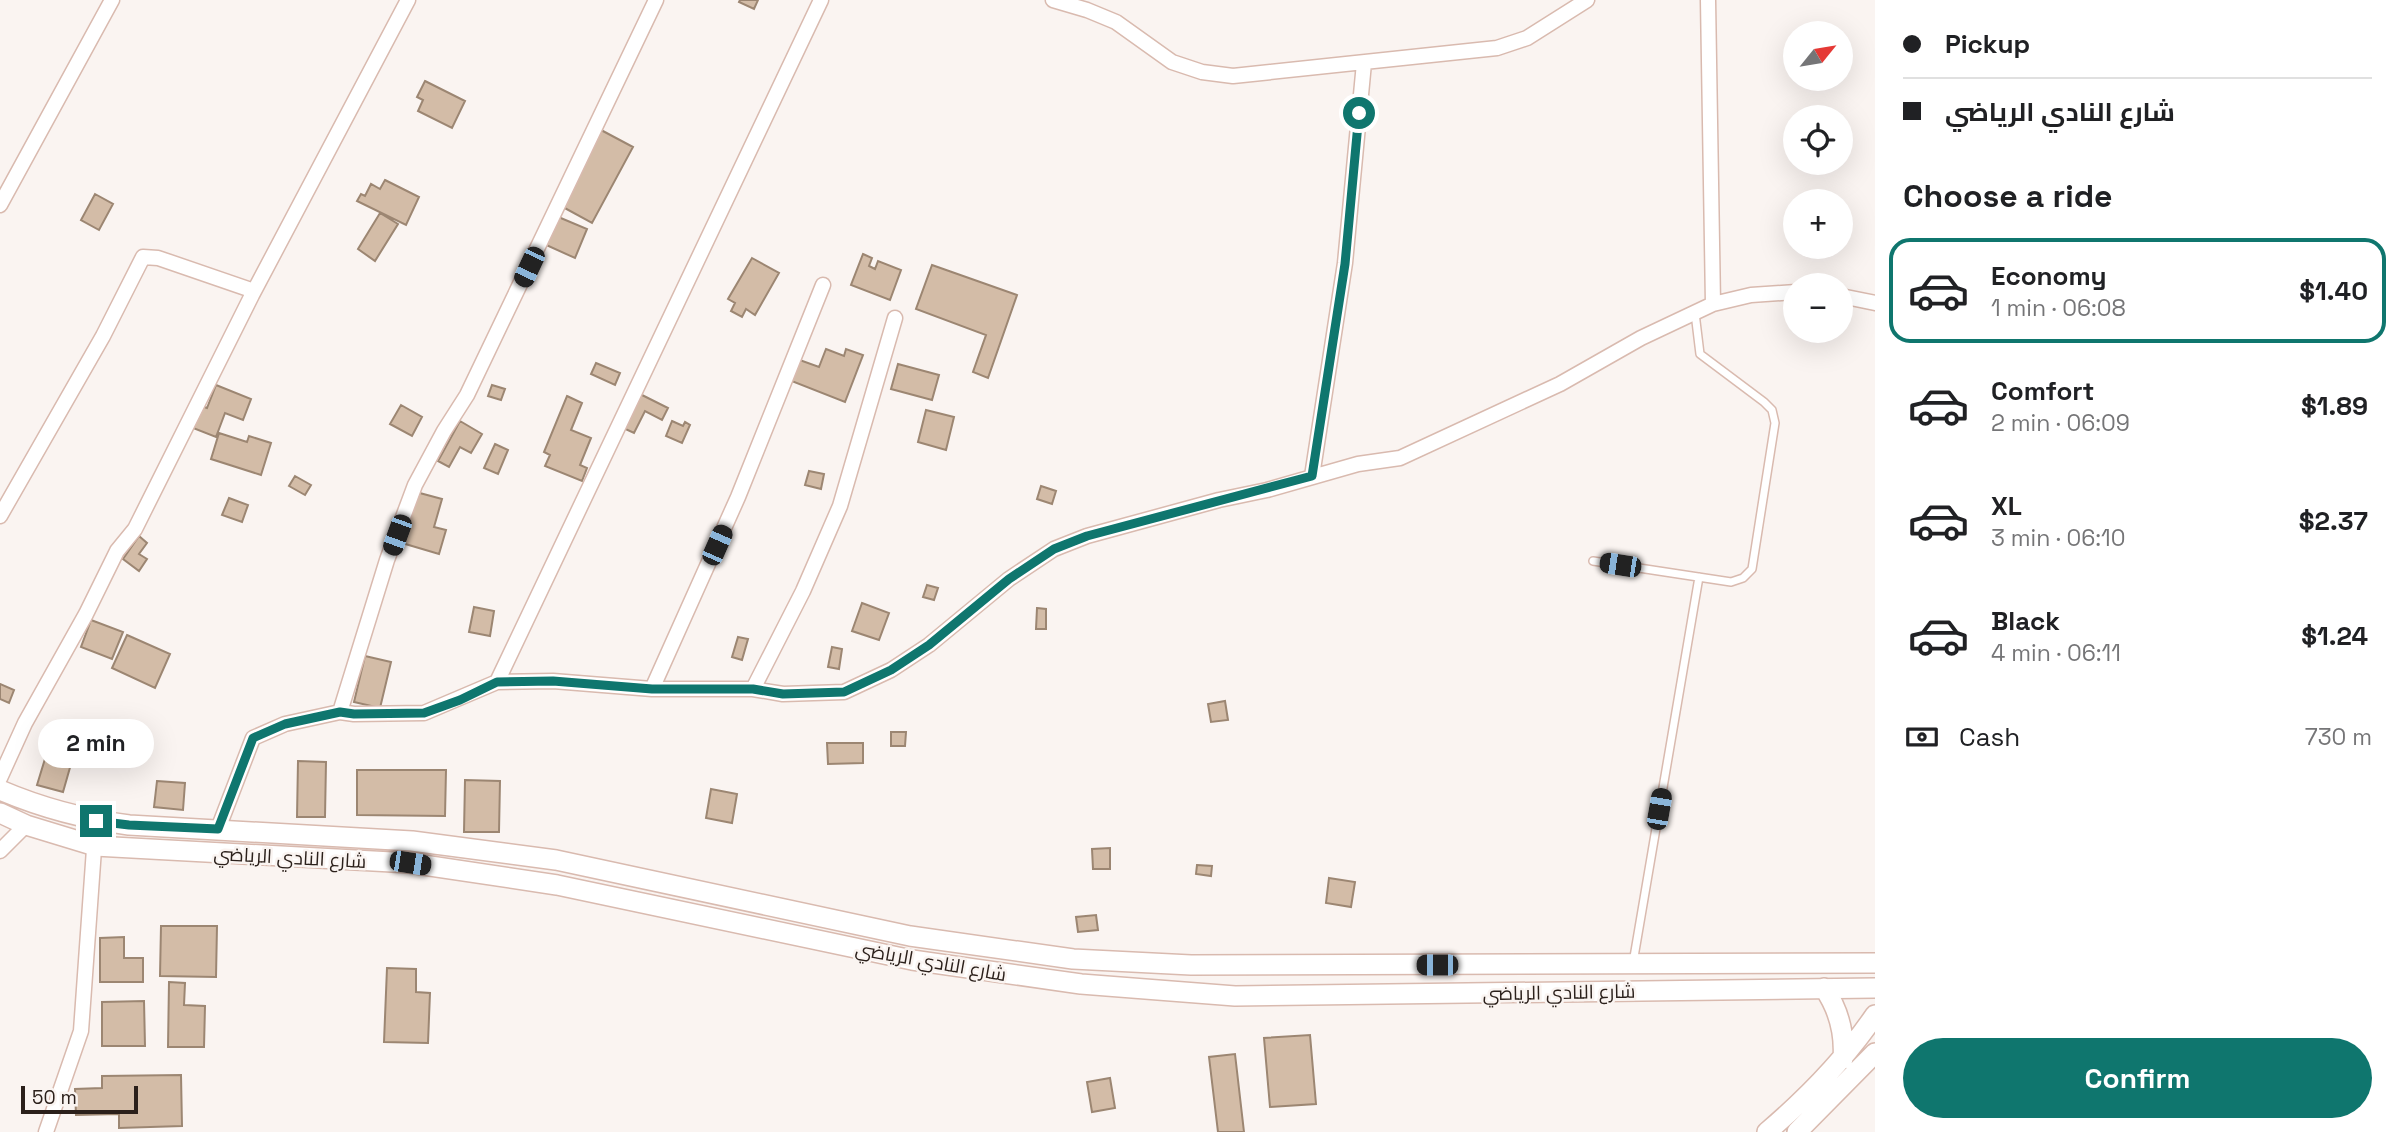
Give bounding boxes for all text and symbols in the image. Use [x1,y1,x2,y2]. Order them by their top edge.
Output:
north arrow [1783,21,1853,91]
map controls [1783,21,1853,343]
text: Pickup [1945,27,2030,61]
text: شارع النادي الرياضي [1945,95,2175,129]
route start [1343,97,1375,129]
button: locate [1783,105,1853,175]
text: Choose a ride [1903,176,2113,216]
button: + [1783,189,1853,259]
car [511,244,548,290]
icon: car [1907,259,1970,322]
text: Economy [1991,259,2107,293]
button: − [1783,273,1853,343]
text: $1.40 [2299,274,2368,308]
text: 1 min · 06:08 [1991,293,2126,323]
icon: car [1907,374,1970,437]
text: Comfort [1991,374,2094,408]
text: $1.89 [2301,389,2368,423]
text: 2 min · 06:09 [1991,408,2130,438]
icon: car [1907,489,1970,552]
text: XL [1991,489,2022,523]
text: $2.37 [2299,504,2368,538]
car [380,512,415,558]
car [699,522,736,568]
text: 3 min · 06:10 [1991,523,2125,553]
car [1598,551,1643,579]
icon: car [1907,604,1970,667]
text: Black [1991,604,2060,638]
text: $1.24 [2301,619,2368,653]
text: 4 min · 06:11 [1991,638,2121,668]
icon: cash [1903,718,1941,756]
callout: 2 min [38,720,154,768]
text: Cash [1959,720,2020,754]
text: 730 m [2305,722,2372,752]
text: 2 min [66,728,126,758]
car [1646,786,1673,832]
route end [80,805,112,837]
street label: شارع النادي الرياضي [213,841,367,876]
car [388,849,433,877]
street label: شارع النادي الرياضي [853,936,1008,989]
car [1417,955,1459,976]
street label: شارع النادي الرياضي [1482,979,1636,1008]
button: Confirm [1903,1038,2372,1118]
scale bar [21,1083,138,1115]
text: 50 m [32,1085,77,1110]

